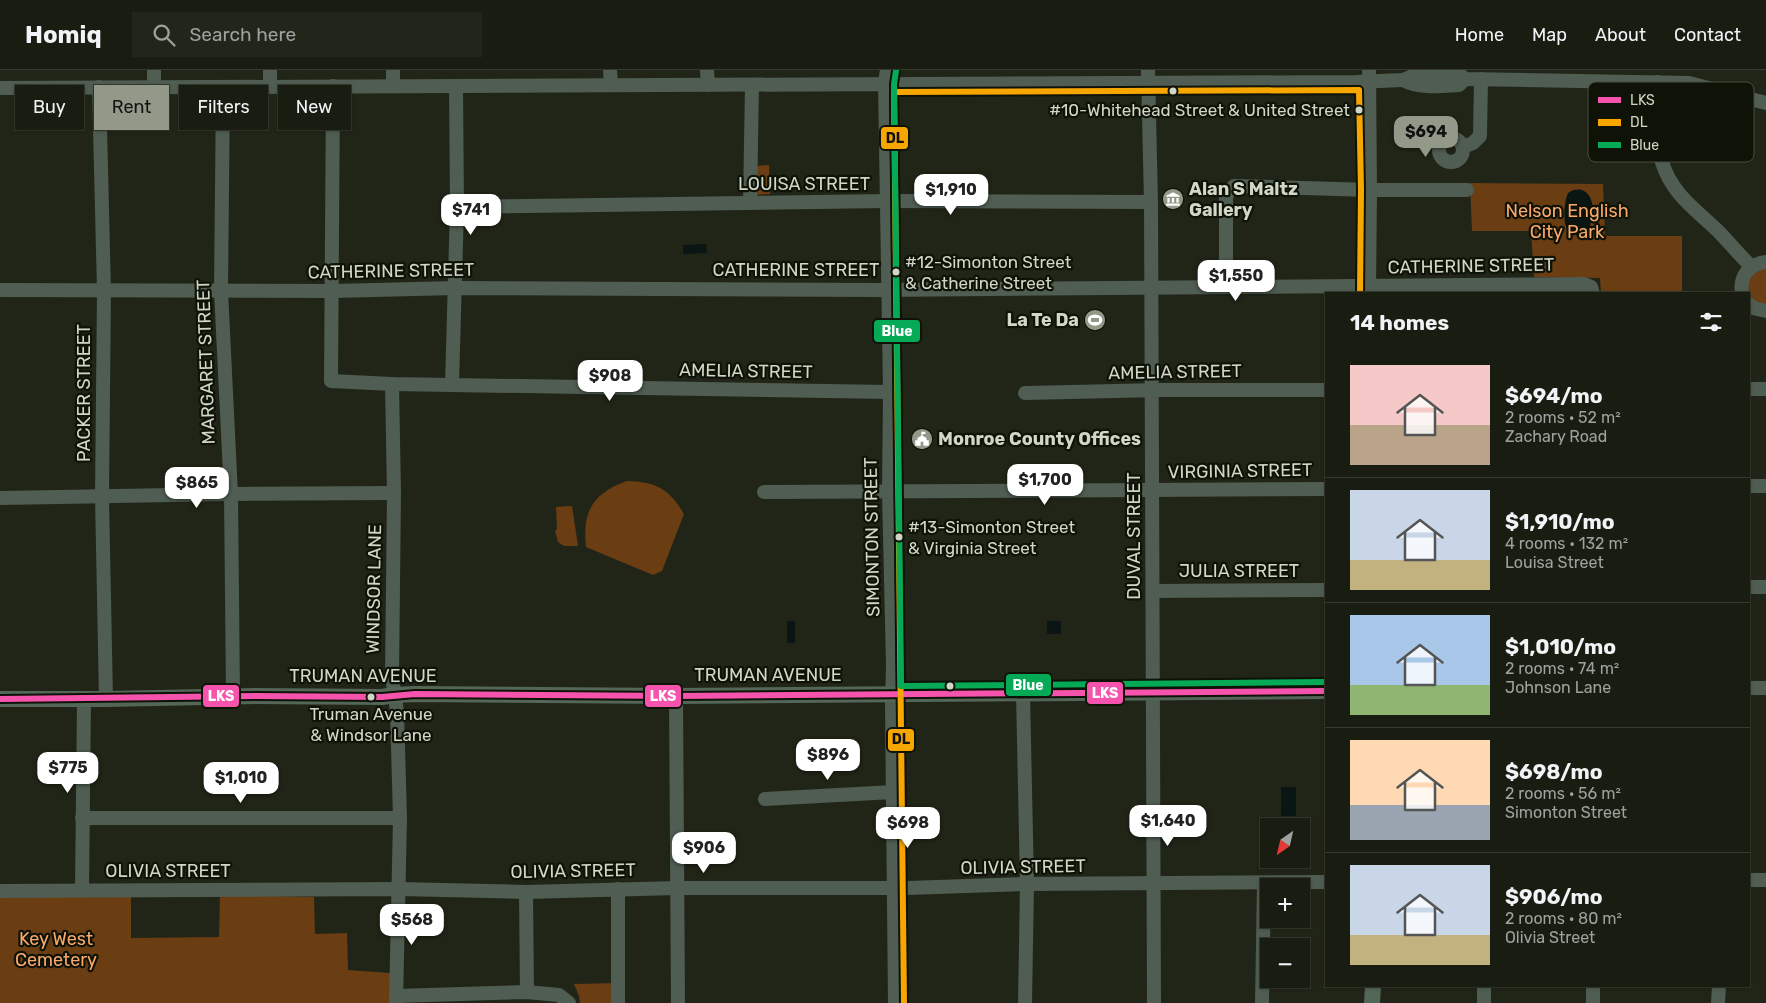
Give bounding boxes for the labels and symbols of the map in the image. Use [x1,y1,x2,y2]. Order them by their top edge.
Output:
legend [1588,82,1754,162]
unlabelled marker [1168,86,1178,96]
text: LKS [1630,92,1655,109]
place label: #10-Whitehead Street & United Street [1049,100,1350,120]
marker: #10-Whitehead Street & United Street [1354,105,1364,115]
text: DL [1630,114,1648,131]
pin: $694 [1396,116,1456,158]
line badge: DL [880,126,909,150]
text: DL [886,130,905,147]
text: Blue [1630,137,1659,154]
street label: LOUISA STREET [738,173,870,195]
pin: $1,910 [910,174,992,216]
place label: Alan S Maltz Gallery [1189,178,1298,221]
museum icon: Alan S Maltz Gallery [1161,187,1185,211]
pin: $741 [441,194,501,236]
park label: Nelson English City Park [1505,200,1629,243]
place label: #12-Simonton Street & Catherine Street [905,252,1072,293]
street label: CATHERINE STREET [1387,254,1555,278]
street label: CATHERINE STREET [307,259,475,283]
street label: CATHERINE STREET [713,259,879,281]
pin: $1,550 [1195,260,1277,302]
marker: #12-Simonton Street & Catherine Street [891,267,901,277]
street label: MARGARET STREET [192,279,220,445]
sports icon: La Te Da [1083,308,1107,332]
place label: La Te Da [1006,309,1079,331]
line badge: Blue [873,319,921,343]
text: Blue [881,323,913,340]
street label: PACKER STREET [73,324,95,462]
street label: AMELIA STREET [679,359,813,383]
pin: $908 [580,360,640,402]
street label: AMELIA STREET [1108,360,1242,384]
public building icon: Monroe County Offices [910,427,934,451]
place label: Monroe County Offices [938,428,1141,450]
street label: SIMONTON STREET [860,457,884,617]
street label: VIRGINIA STREET [1168,459,1312,483]
pin: $1,700 [1004,464,1086,506]
pin: $865 [167,466,227,509]
street label: DUVAL STREET [1123,472,1145,600]
place label: #13-Simonton Street & Virginia Street [908,517,1075,558]
street label: WINDSOR LANE [362,524,386,654]
marker: #13-Simonton Street & Virginia Street [894,532,904,542]
street label: JULIA STREET [1179,560,1299,582]
street label: TRUMAN AVENUE [694,664,842,686]
street label: TRUMAN AVENUE [289,665,437,687]
line badge: Blue [1005,673,1052,697]
text: Blue [1012,677,1044,694]
unlabelled marker [945,681,955,691]
line badge: LKS [1086,681,1124,705]
line badge: LKS [202,684,240,708]
line badge: LKS [644,684,682,708]
text: LKS [1092,685,1118,702]
text: LKS [208,688,234,705]
text: LKS [650,688,676,705]
marker: Truman Avenue & Windsor Lane [366,692,376,702]
place label: Truman Avenue & Windsor Lane [309,704,433,745]
line badge: DL [887,728,915,752]
text: DL [892,731,911,748]
pin: $896 [798,738,858,781]
pin: $775 [38,752,98,794]
pin: $1,010 [200,762,282,804]
pin: $1,640 [1127,804,1209,847]
pin: $698 [878,806,938,849]
north arrow [1260,818,1310,868]
pin: $906 [674,832,734,874]
street label: OLIVIA STREET [960,855,1086,879]
street label: OLIVIA STREET [510,859,636,883]
street label: OLIVIA STREET [105,860,231,882]
pin: $568 [382,904,442,946]
park label: Key West Cemetery [15,928,97,971]

